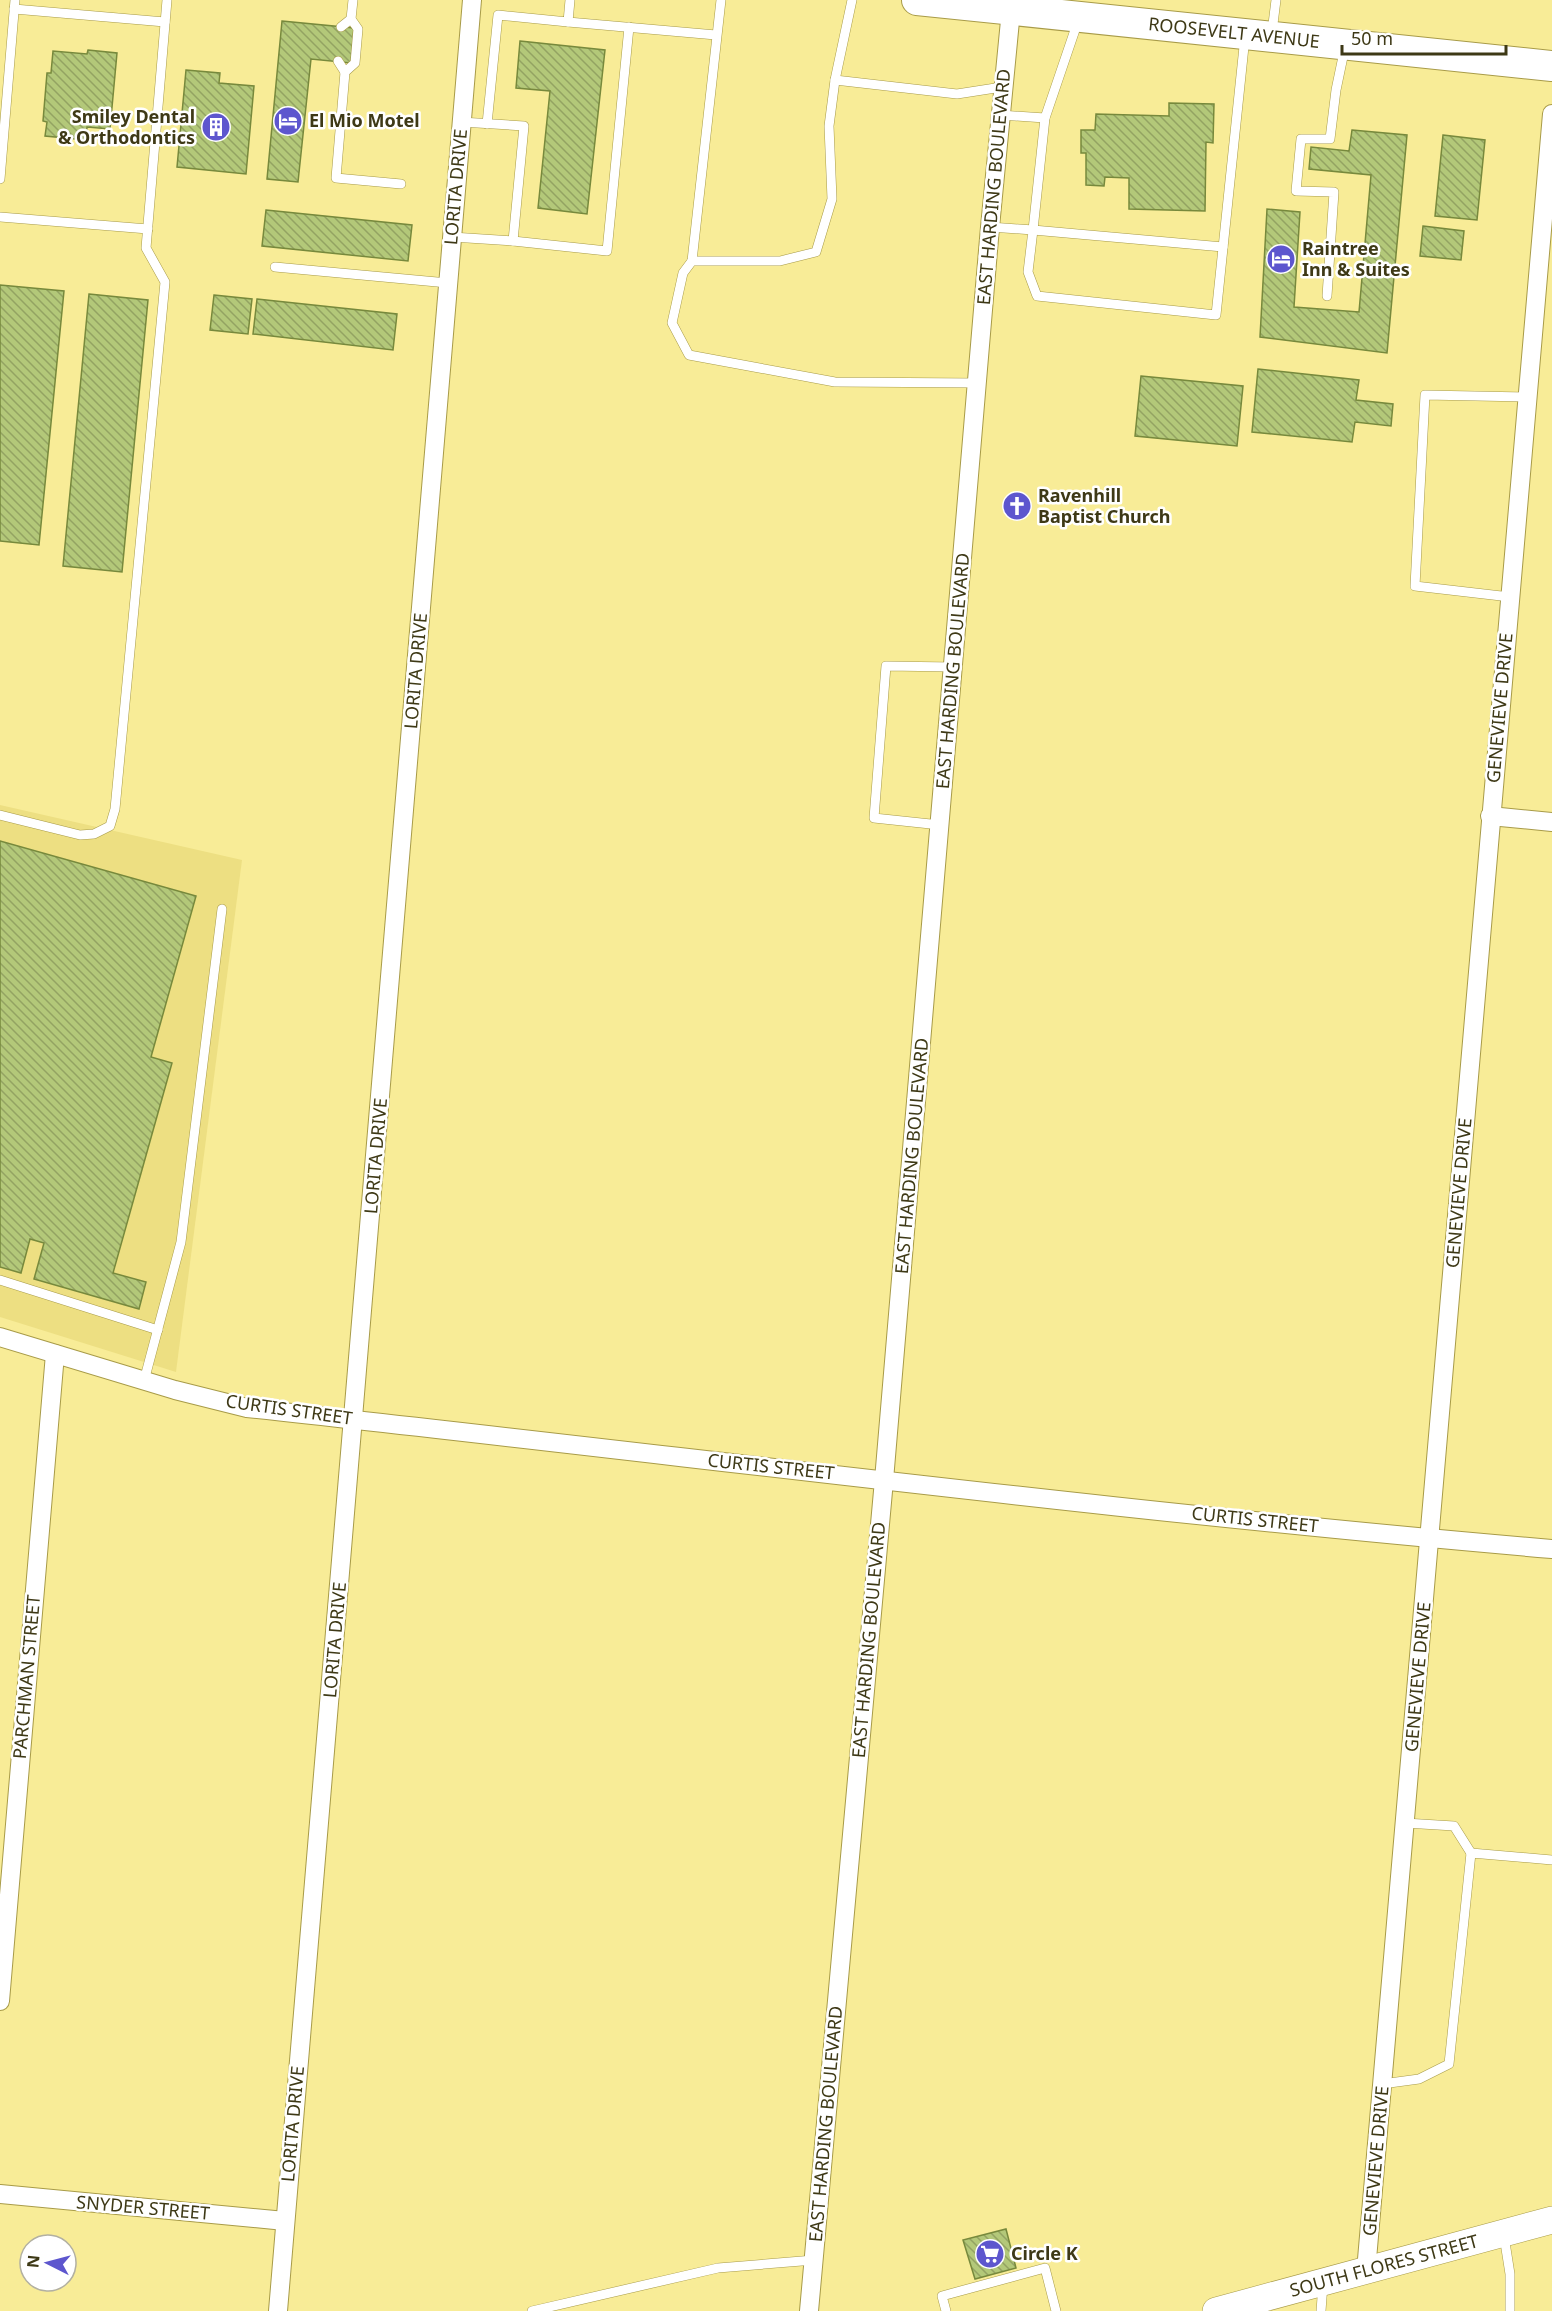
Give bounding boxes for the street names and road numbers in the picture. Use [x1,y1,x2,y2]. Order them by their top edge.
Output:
street label: ROOSEVELT AVENUE [1147,11,1321,53]
street label: EAST HARDING BOULEVARD [971,68,1015,306]
street label: LORITA DRIVE [438,128,472,246]
street label: EAST HARDING BOULEVARD [930,552,974,790]
street label: LORITA DRIVE [398,612,432,730]
street label: GENEVIEVE DRIVE [1480,632,1518,784]
street label: EAST HARDING BOULEVARD [889,1037,933,1275]
street label: LORITA DRIVE [358,1097,392,1215]
street label: GENEVIEVE DRIVE [1439,1117,1477,1269]
street label: CURTIS STREET [224,1388,354,1430]
street label: CURTIS STREET [706,1447,836,1485]
street label: CURTIS STREET [1190,1500,1320,1538]
street label: EAST HARDING BOULEVARD [846,1521,890,1759]
street label: LORITA DRIVE [317,1581,351,1699]
street label: PARCHMAN STREET [7,1594,45,1760]
street label: GENEVIEVE DRIVE [1398,1601,1436,1753]
street label: EAST HARDING BOULEVARD [803,2005,847,2243]
street label: LORITA DRIVE [275,2065,309,2183]
street label: GENEVIEVE DRIVE [1356,2085,1394,2237]
street label: SNYDER STREET [75,2189,211,2225]
street label: SOUTH FLORES STREET [1287,2228,1481,2302]

